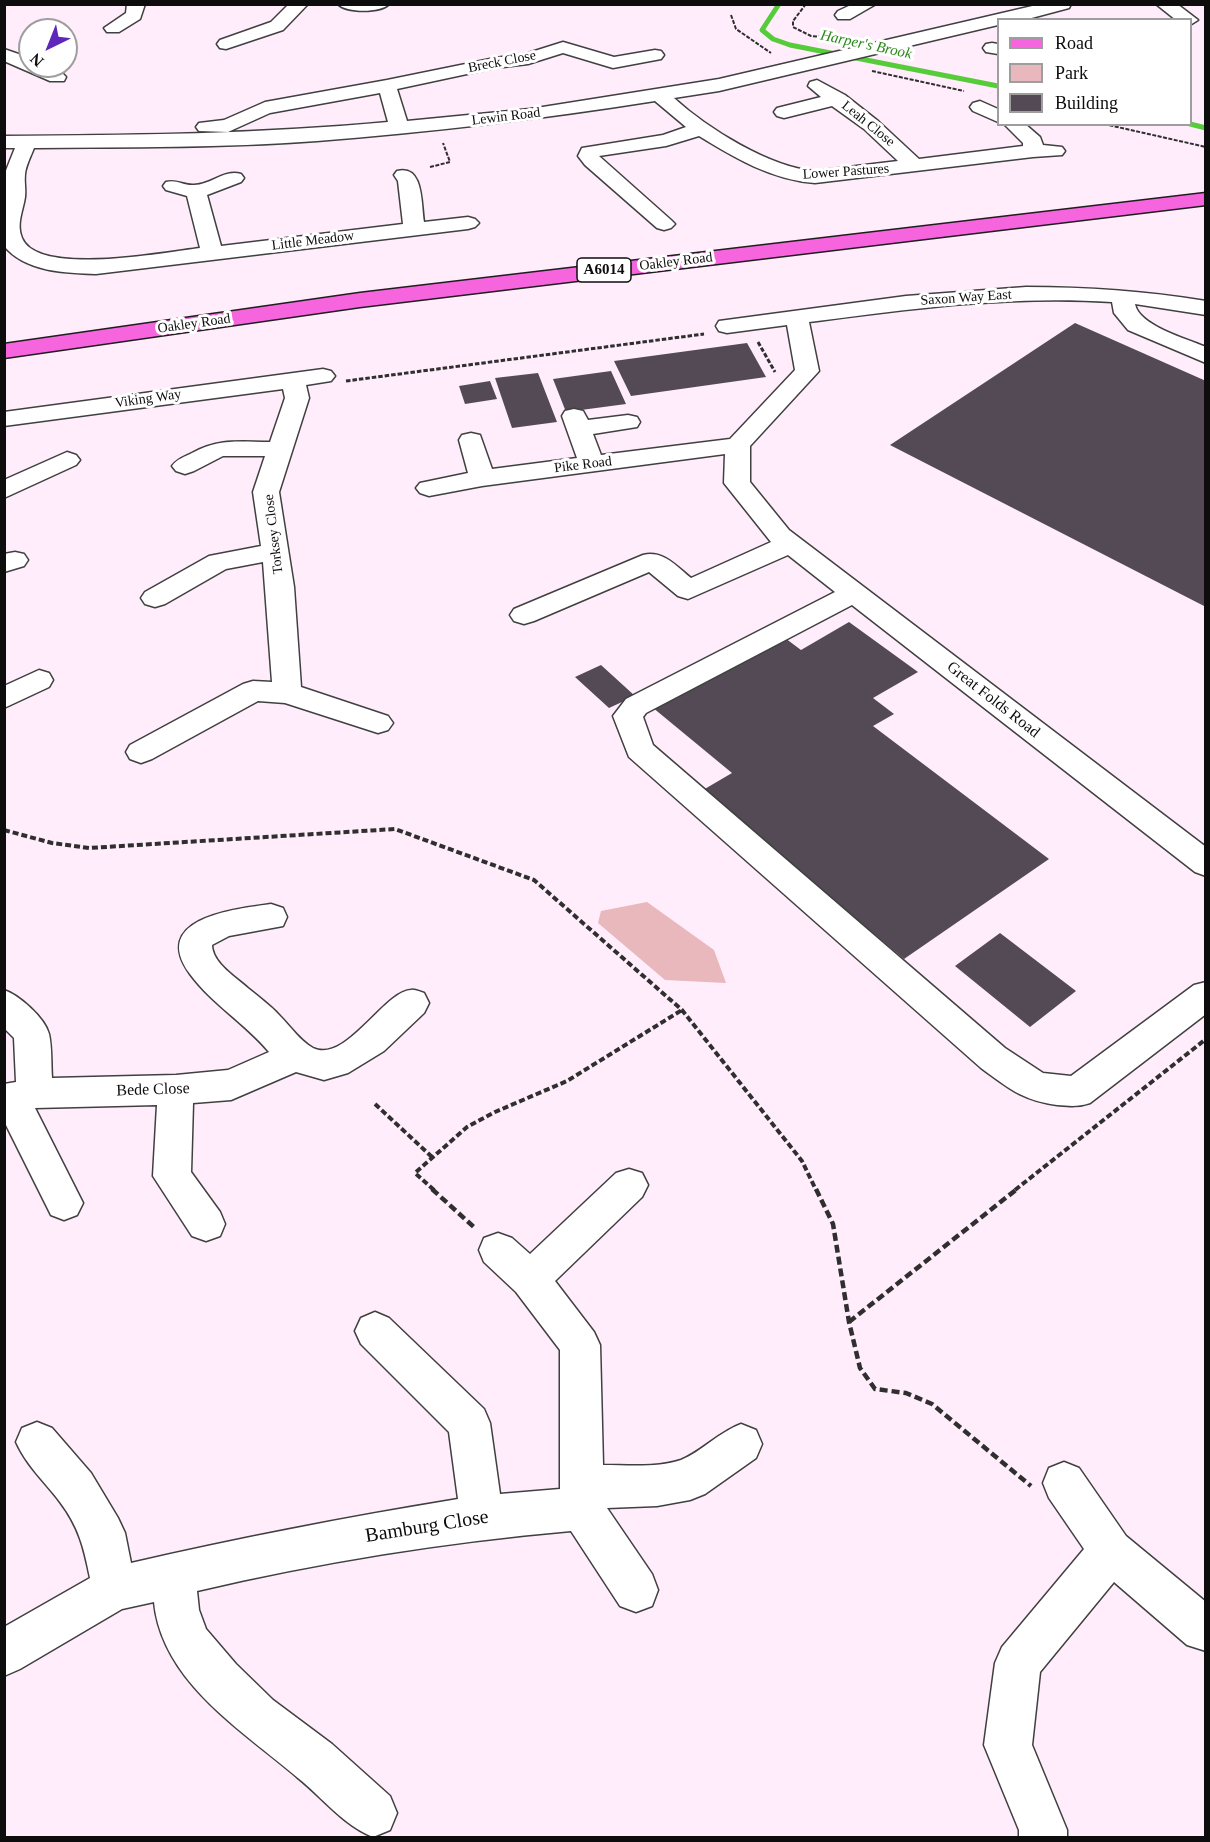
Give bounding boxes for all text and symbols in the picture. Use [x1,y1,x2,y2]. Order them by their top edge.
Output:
north arrow [18,18,78,78]
legend [997,18,1192,126]
water label: Harper's Brook [819,27,913,63]
text: Road [1055,33,1093,53]
street label: Breck Close [467,47,537,77]
text: N [27,50,47,70]
text: Park [1055,63,1088,83]
text: Building [1055,93,1118,113]
street label: Leah Close [838,98,898,150]
street label: Lewin Road [471,104,541,130]
street label: Lower Pastures [802,161,890,183]
street label: Little Meadow [271,228,355,254]
street label: Oakley Road [639,249,713,275]
road number: A6014 [577,258,631,282]
street label: Saxon Way East [920,286,1012,310]
street label: Oakley Road [156,311,232,337]
street label: Viking Way [114,386,182,412]
street label: Pike Road [553,453,613,477]
street label: Torksey Close [261,493,287,575]
street label: Great Folds Road [943,658,1043,742]
street label: Bede Close [116,1079,190,1101]
street label: Bamburg Close [364,1505,490,1549]

